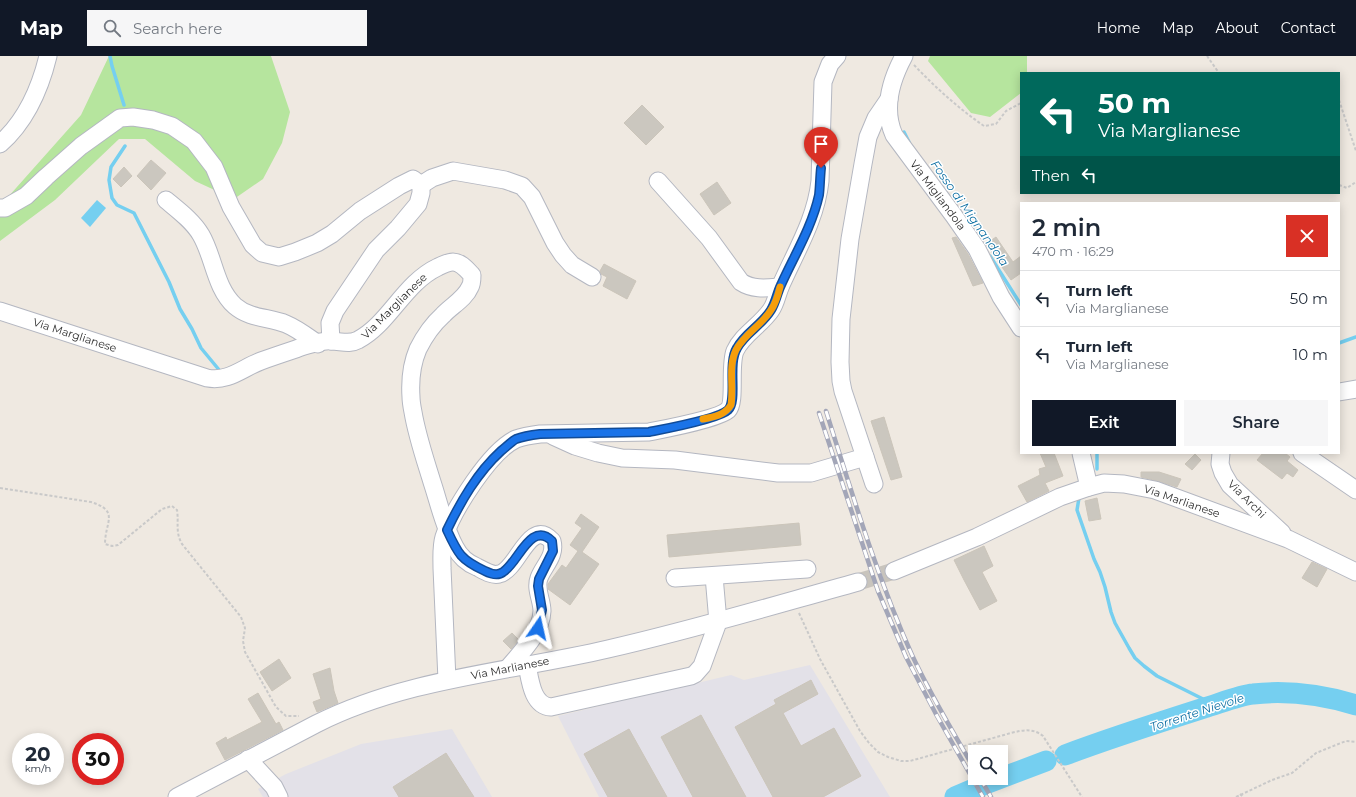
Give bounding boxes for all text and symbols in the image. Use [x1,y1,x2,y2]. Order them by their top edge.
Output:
search box [87,10,367,46]
text: Map [20,17,63,40]
icon: search [101,17,123,39]
text: Search here [133,19,222,38]
text: Home [1097,19,1140,37]
text: Map [1162,19,1193,37]
text: About [1215,19,1259,37]
text: Contact [1281,19,1336,37]
text: 50 m [1098,86,1171,120]
icon: left [1032,88,1084,140]
text: Via Marglianese [1098,120,1241,142]
pin [804,127,838,168]
icon: arrive [810,133,832,155]
street label: Via Migliandola [907,157,969,233]
water label: Fosso di Mignandola [928,157,1012,269]
icon: left [1078,164,1100,186]
text: Then [1032,166,1070,185]
text: 2 min [1032,213,1101,242]
button: close [1286,215,1328,257]
text: 470 m · 16:29 [1032,243,1114,259]
street label: Via Marglianese [358,270,430,342]
text: Turn left [1066,281,1133,300]
icon: left [1032,288,1054,310]
text: 50 m [1290,289,1328,308]
text: Via Marglianese [1066,300,1169,316]
street label: Via Marglianese [31,315,119,355]
text: Turn left [1066,337,1133,356]
icon: left [1032,344,1054,366]
text: 10 m [1293,345,1328,364]
text: Via Marglianese [1066,356,1169,372]
button: Exit [1032,400,1176,446]
button: Share [1184,400,1328,446]
street label: Via Archi [1225,477,1269,521]
street label: Via Marlianese [1142,481,1222,521]
position arrow [517,607,559,649]
street label: Via Marlianese [470,653,551,682]
water label: Torrente Nievole [1148,690,1246,734]
speed limit sign: 30 [72,733,124,785]
text: 20 [25,742,51,766]
map controls [968,745,1008,785]
button: search [968,745,1008,785]
text: km/h [25,762,51,775]

